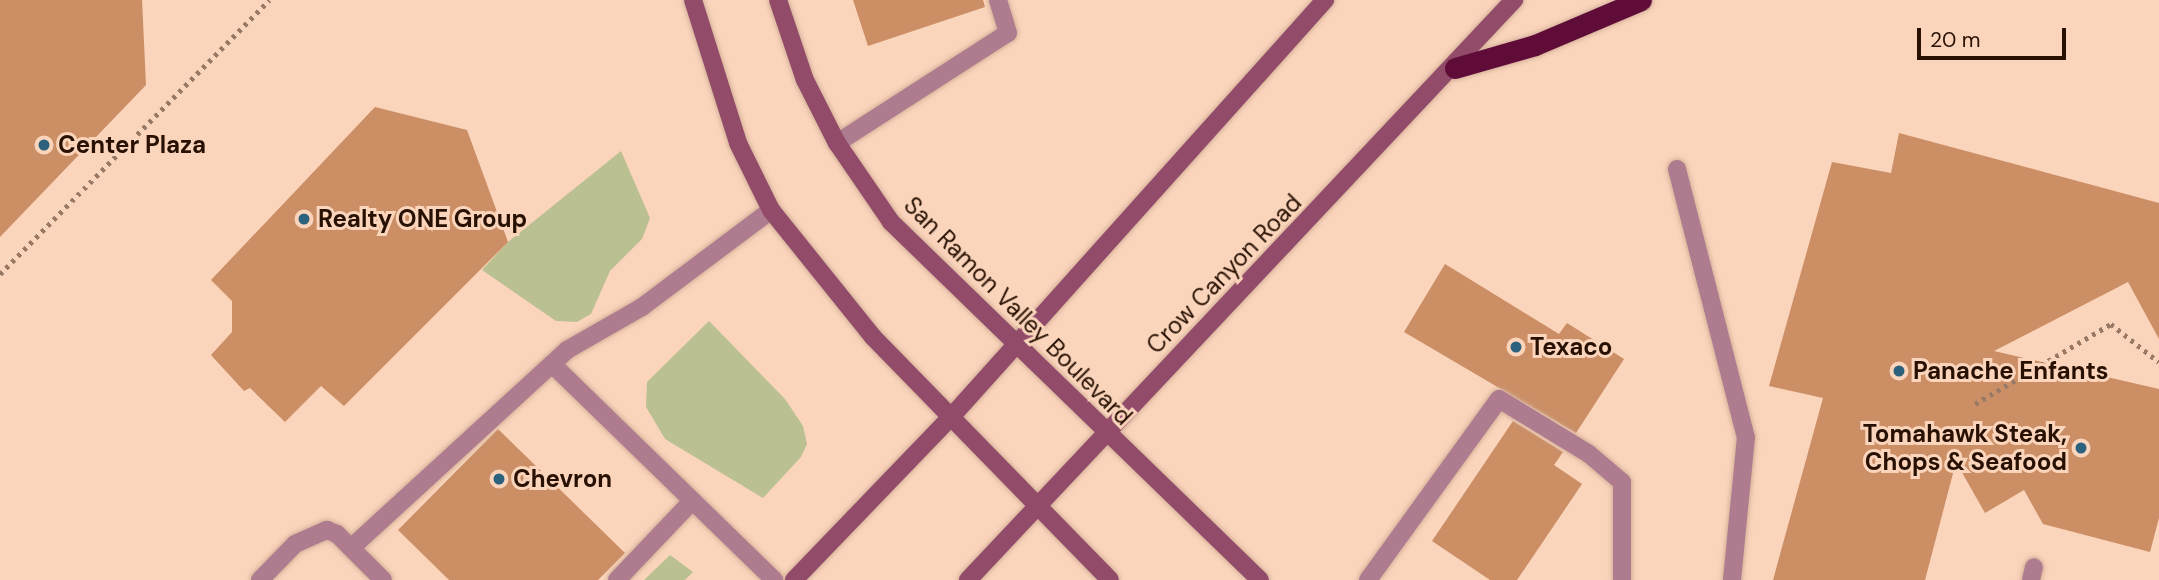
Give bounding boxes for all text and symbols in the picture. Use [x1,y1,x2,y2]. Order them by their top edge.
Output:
scale bar [1921,14,2070,58]
text: 20 m [1930,26,1981,54]
place label: Center Plaza [58,131,206,159]
marker: Center Plaza [36,137,52,153]
street label: Crow Canyon Road [1141,188,1307,360]
street label: San Ramon Valley Boulevard [898,191,1138,431]
place label: Realty ONE Group [318,205,527,233]
marker: Realty ONE Group [296,211,312,227]
place label: Texaco [1530,333,1612,361]
marker: Texaco [1508,339,1524,355]
place label: Panache Enfants [1913,357,2109,385]
marker: Panache Enfants [1891,363,1907,379]
place label: Tomahawk Steak, Chops & Seafood [1863,420,2067,476]
marker: Tomahawk Steak, Chops & Seafood [2073,440,2089,456]
place label: Chevron [513,465,612,493]
marker: Chevron [491,471,507,487]

